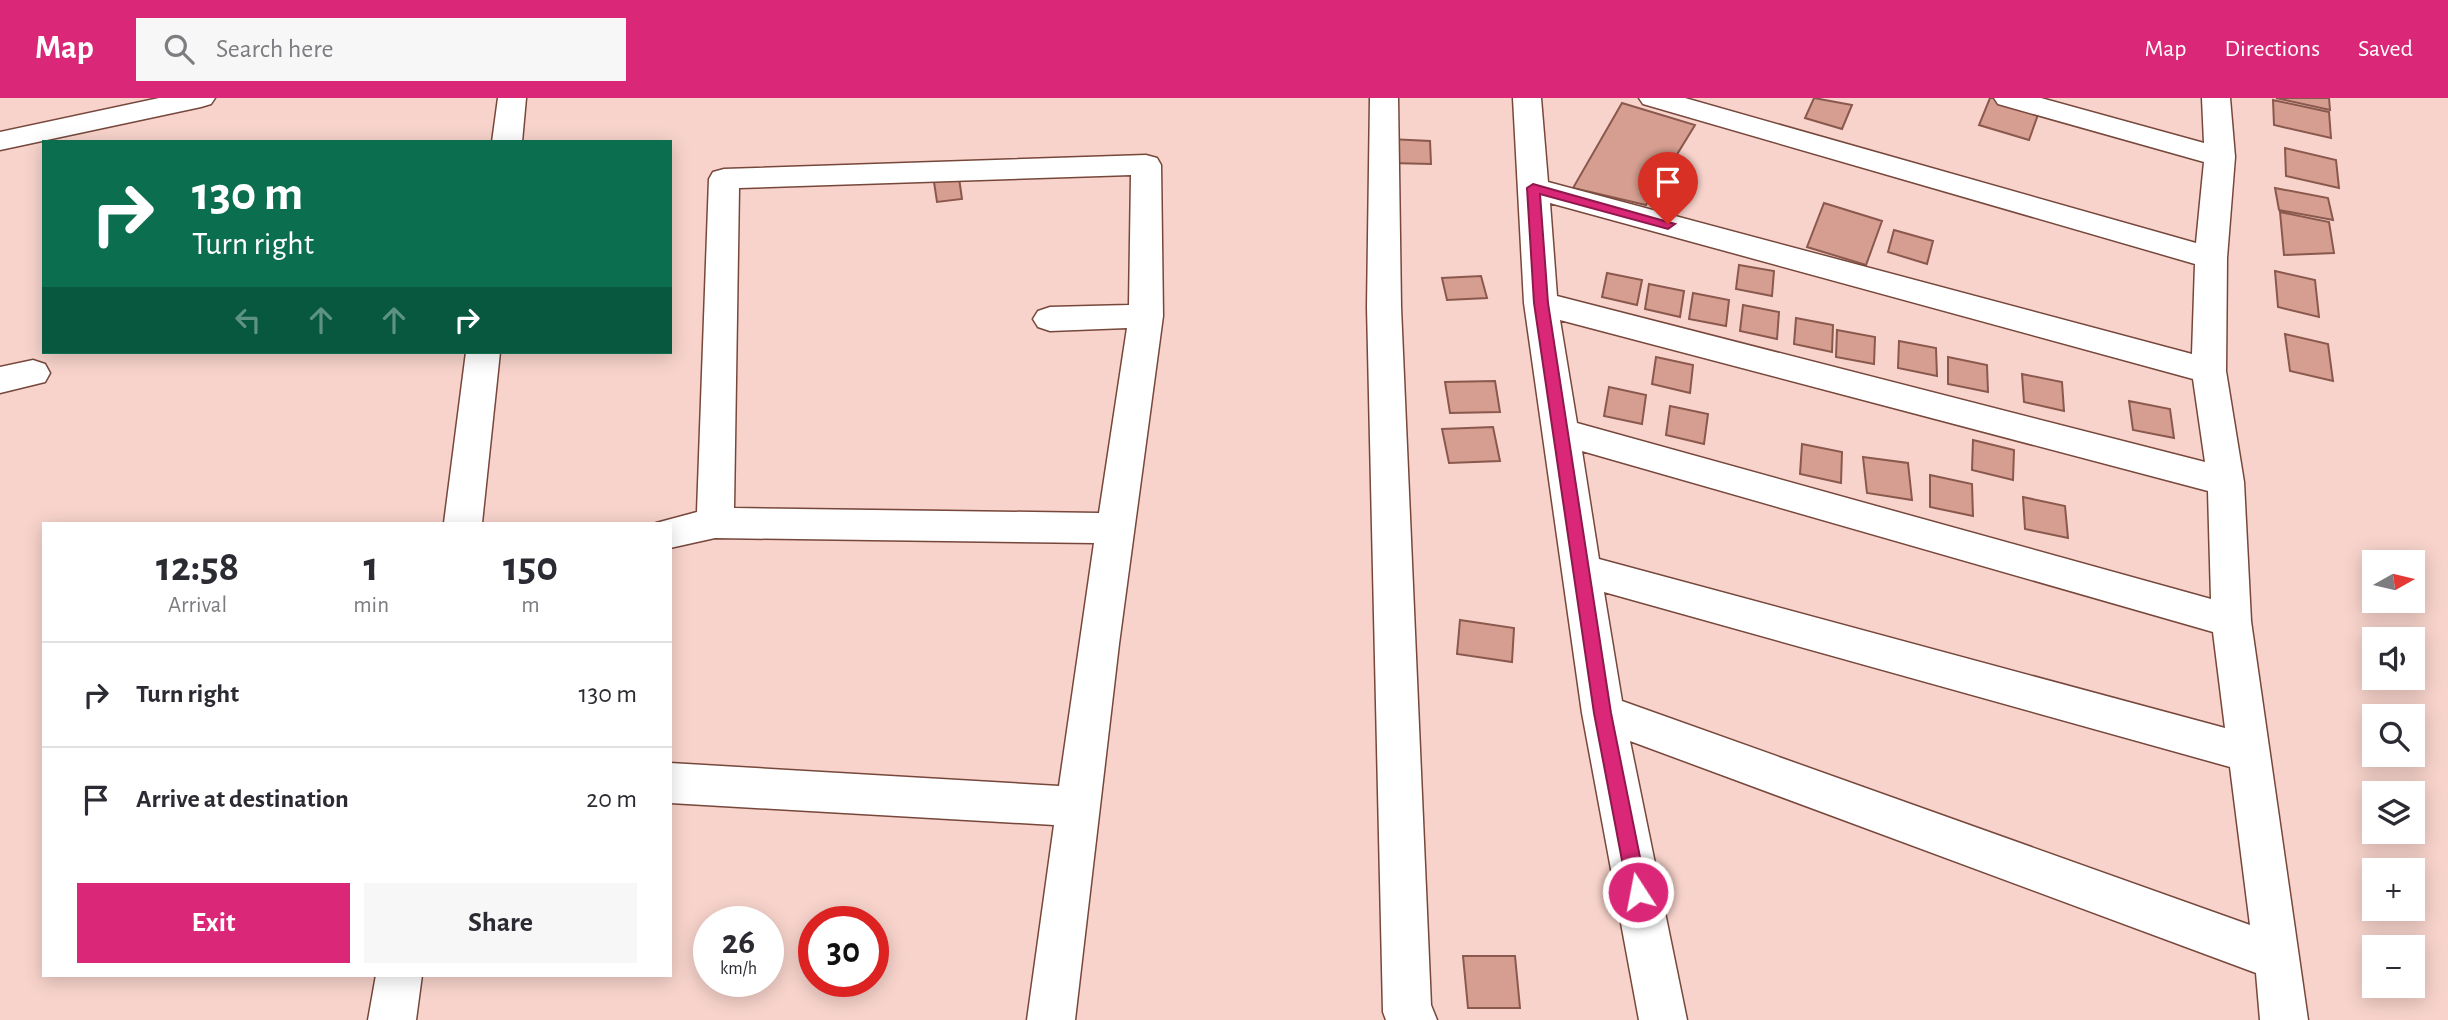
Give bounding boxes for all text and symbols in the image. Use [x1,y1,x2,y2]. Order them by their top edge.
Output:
search box [136,18,626,81]
icon: search [160,30,198,68]
text: Map [35,32,94,65]
text: Search here [216,36,334,62]
text: Map [2144,37,2186,61]
text: Directions [2224,37,2320,61]
text: Saved [2358,37,2413,61]
pin [1638,152,1698,224]
icon: arrive [1649,163,1687,201]
icon: right [77,168,168,259]
text: 130 m [192,170,303,219]
text: Turn right [192,228,314,260]
icon: left [229,301,267,339]
icon: ahead [302,301,340,339]
icon: ahead [375,301,413,339]
icon: right [448,301,486,339]
text: 12:58 [156,546,239,588]
text: 1 [364,546,379,588]
text: 150 [503,546,558,588]
north arrow [2362,550,2426,612]
map controls [2362,550,2425,998]
text: Arrival [168,594,227,617]
text: min [353,594,389,617]
text: m [521,594,540,617]
button: sound [2362,627,2425,690]
icon: right [77,676,115,714]
text: Turn right [136,681,239,707]
text: 130 m [579,681,637,707]
button: search [2362,704,2425,767]
icon: arrive [77,781,115,819]
button: layers [2362,781,2425,844]
text: Arrive at destination [136,786,349,812]
text: 20 m [586,786,637,812]
position arrow [1601,855,1675,929]
button: + [2362,858,2425,921]
button: Exit [77,883,350,963]
button: Share [364,883,637,963]
speed limit sign: 30 [798,906,889,997]
text: 26 [722,925,755,960]
button: − [2362,935,2425,998]
text: km/h [720,960,757,978]

